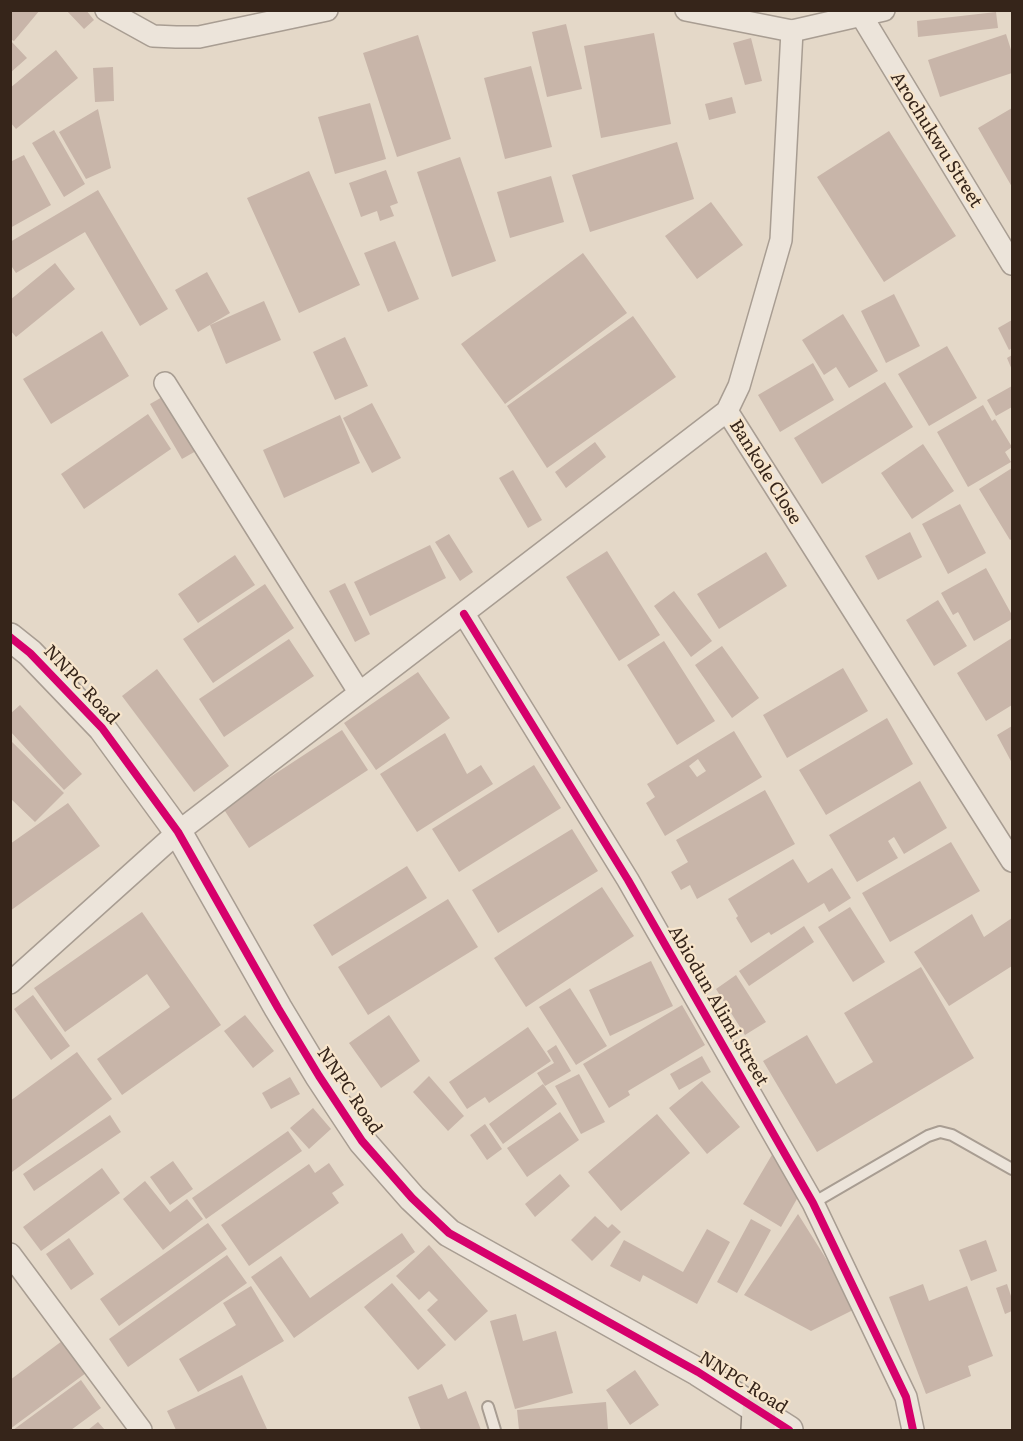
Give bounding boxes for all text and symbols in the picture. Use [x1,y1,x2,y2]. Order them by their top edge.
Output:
street label: Arochukwu Street [885,68,987,212]
street label: Bankole Close [724,416,806,528]
street label: NNPC Road [39,641,123,729]
street label: Abiodun Alimi Street [663,922,773,1090]
street label: NNPC Road [312,1043,386,1139]
street label: NNPC Road [695,1347,791,1419]

